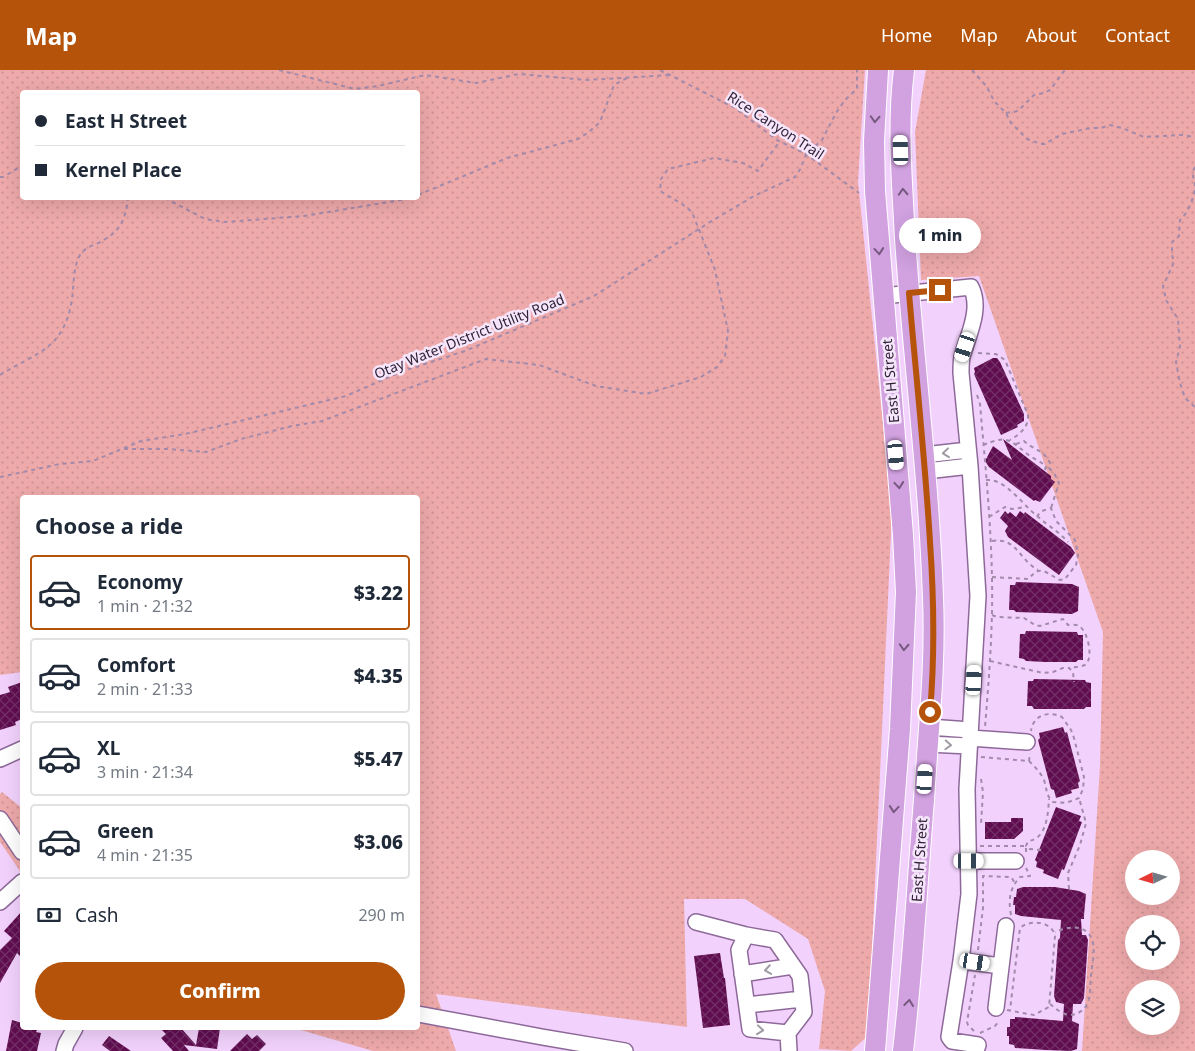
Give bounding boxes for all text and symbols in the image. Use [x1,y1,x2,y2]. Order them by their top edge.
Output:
text: Map [25,19,77,52]
text: Home [881,23,932,47]
text: Map [960,23,998,47]
text: About [1026,23,1077,47]
text: Contact [1105,23,1170,47]
street label: Rice Canyon Trail [724,87,828,163]
text: East H Street [65,108,187,134]
one-way arrow [870,115,881,123]
car [892,135,909,165]
text: Kernel Place [65,157,182,183]
one-way arrow [897,187,908,195]
callout: 1 min [899,218,981,252]
text: 1 min [918,224,962,246]
one-way arrow [874,247,885,255]
route end [929,279,951,301]
street label: Otay Water District Utility Road [371,289,567,383]
car [953,330,976,364]
street label: East H Street [877,338,903,424]
car [887,439,904,471]
one-way arrow [942,447,950,458]
one-way arrow [893,481,904,489]
text: Choose a ride [35,510,183,540]
text: Economy [97,569,183,595]
icon: car [37,570,82,615]
text: $3.22 [354,580,403,606]
text: 1 min · 21:32 [97,595,193,617]
one-way arrow [898,643,909,651]
text: Comfort [97,652,176,678]
icon: car [37,653,82,698]
text: $4.35 [354,663,403,689]
car [965,665,982,695]
text: 2 min · 21:33 [97,678,193,700]
route start [919,701,941,723]
text: XL [97,735,120,761]
icon: car [37,736,82,781]
one-way arrow [945,739,953,750]
text: $5.47 [354,746,403,772]
text: 3 min · 21:34 [97,761,193,783]
car [916,764,933,794]
one-way arrow [888,805,899,813]
street label: East H Street [907,817,931,903]
text: Green [97,818,154,844]
icon: car [37,819,82,864]
text: $3.06 [354,829,403,855]
text: 4 min · 21:35 [97,844,193,866]
north arrow [1125,850,1180,905]
map controls [1125,850,1180,1035]
car [954,854,984,869]
icon: cash [35,901,63,929]
text: Cash [75,902,119,928]
text: 290 m [358,904,405,926]
button: locate [1125,915,1180,970]
car [959,952,990,972]
button: Confirm [35,962,405,1020]
one-way arrow [763,964,771,975]
button: layers [1125,980,1180,1035]
one-way arrow [903,998,914,1006]
one-way arrow [756,1024,764,1035]

